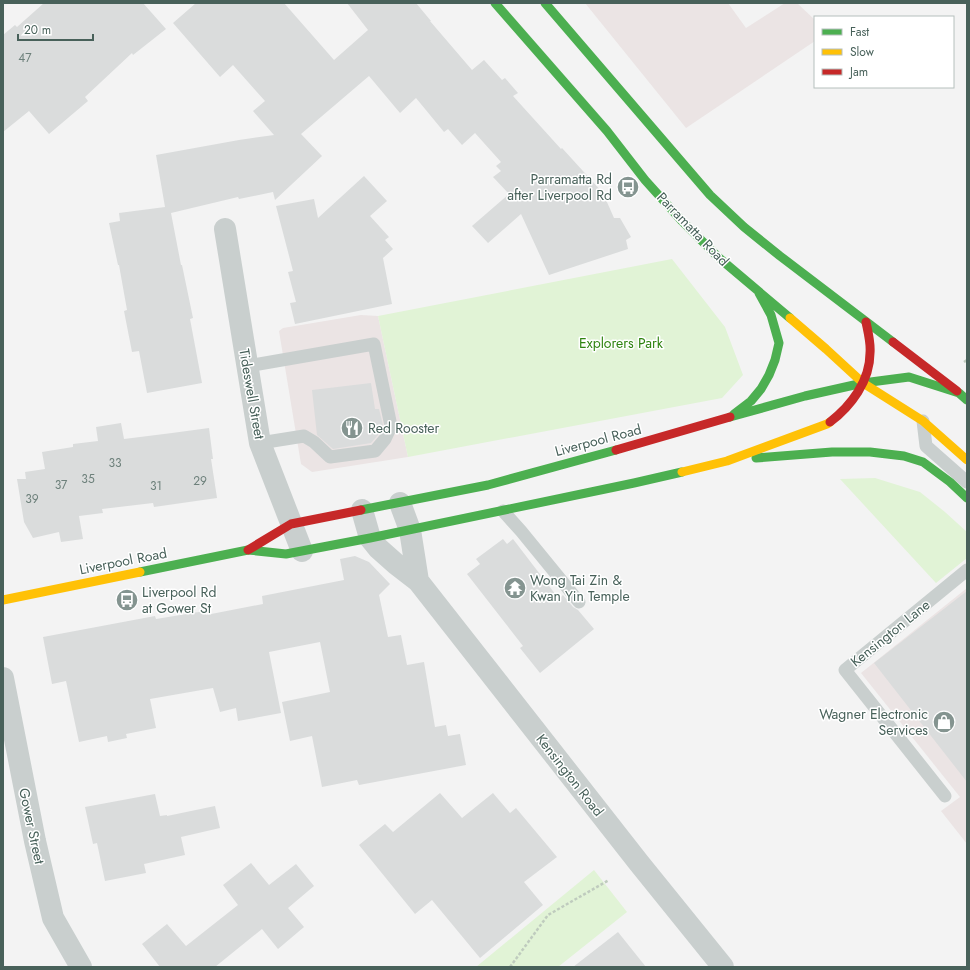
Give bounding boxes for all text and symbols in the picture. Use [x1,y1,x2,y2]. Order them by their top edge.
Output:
scale bar [18,16,93,42]
legend [814,16,954,88]
text: 20 m [24,21,51,39]
text: Fast [850,23,869,41]
text: Slow [850,43,875,61]
house number: 47 [18,49,32,67]
text: Jam [848,63,868,81]
place label: Parramatta Rd after Liverpool Rd [507,169,612,205]
bus stop icon: Parramatta Rd after Liverpool Rd [615,174,641,200]
street label: Parramatta Road [653,188,733,270]
park label: Explorers Park [579,333,664,353]
street label: Tideswell Street [234,347,270,441]
restaurant icon: Red Rooster [339,415,365,441]
place label: Red Rooster [368,418,440,438]
street label: Liverpool Road [553,419,643,461]
house number: 33 [108,454,122,472]
house number: 35 [81,470,95,488]
house number: 29 [193,472,207,490]
house number: 37 [55,476,68,494]
house number: 31 [150,477,162,495]
house number: 39 [25,490,39,508]
street label: Liverpool Road [78,543,168,579]
place label: Wong Tai Zin & Kwan Yin Temple [530,570,630,606]
temple icon: Wong Tai Zin & Kwan Yin Temple [502,575,528,601]
place label: Liverpool Rd at Gower St [142,582,216,618]
bus stop icon: Liverpool Rd at Gower St [114,587,140,613]
street label: Kensington Lane [846,595,934,671]
place label: Wagner Electronic Services [819,704,928,740]
shop icon: Wagner Electronic Services [931,709,957,735]
street label: Kensington Road [532,730,608,820]
street label: Gower Street [14,786,50,866]

